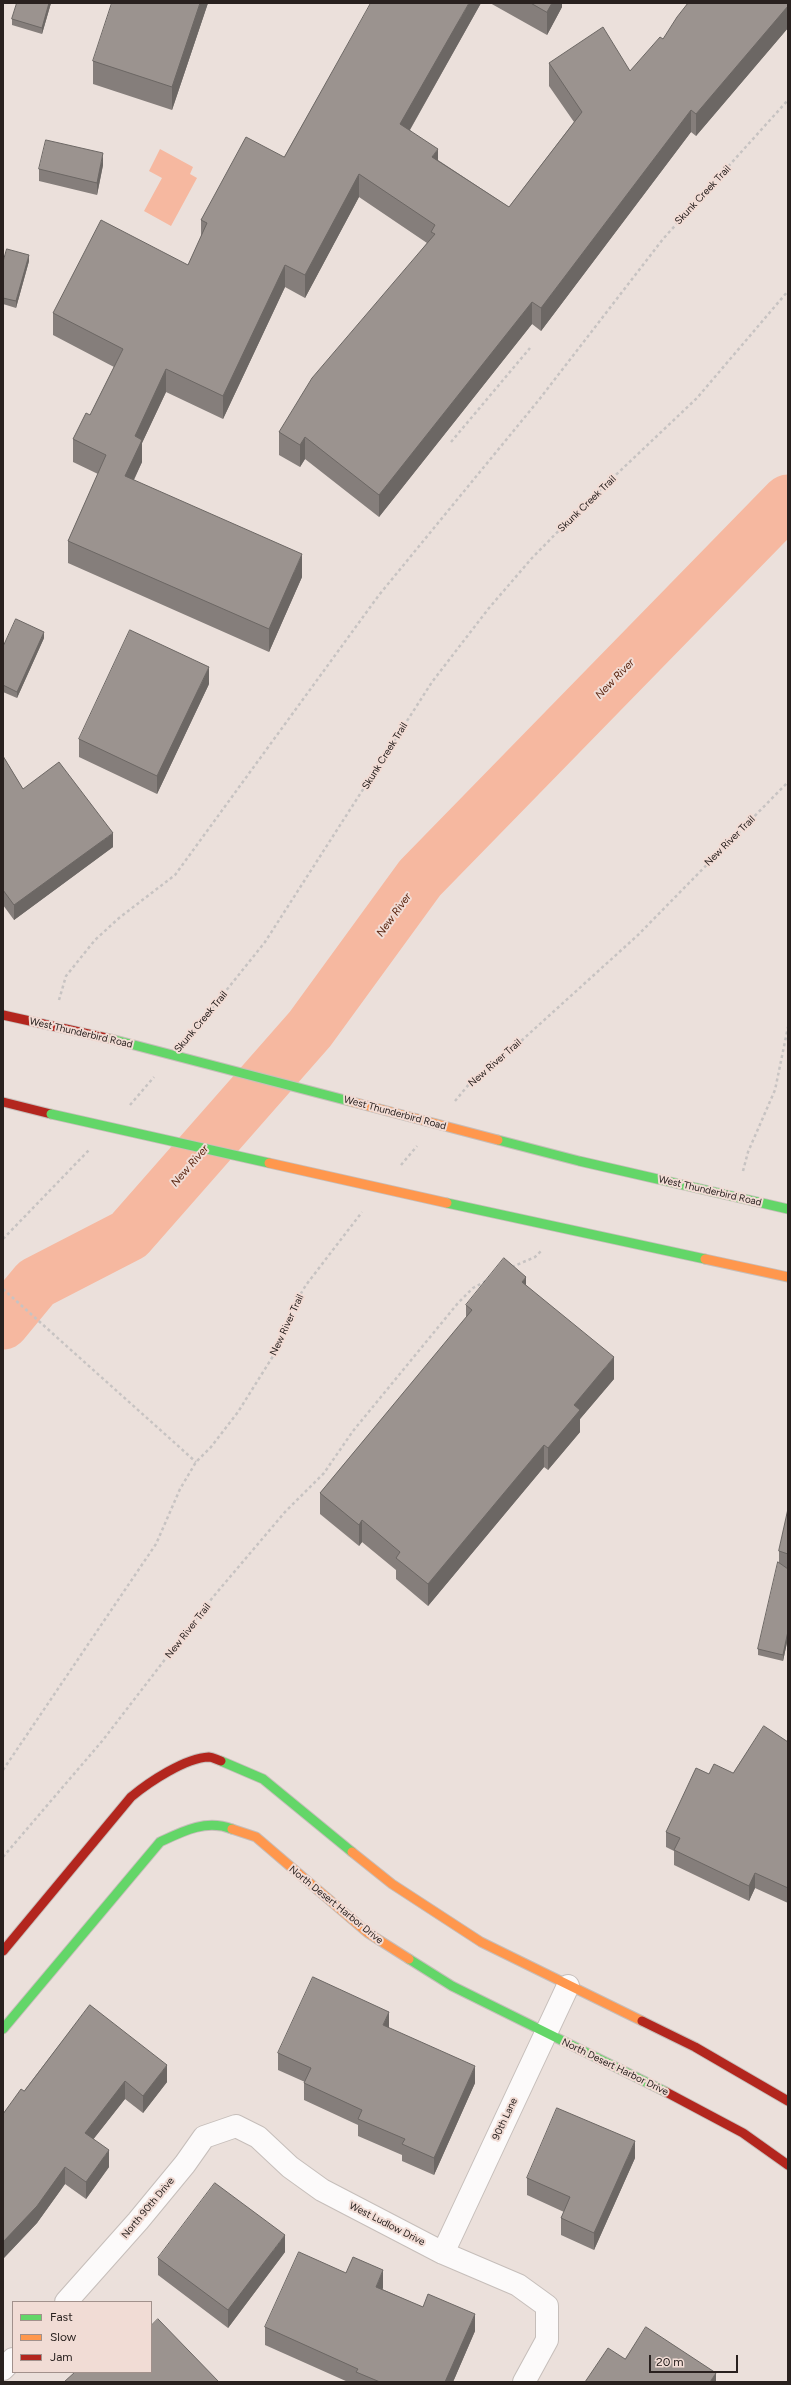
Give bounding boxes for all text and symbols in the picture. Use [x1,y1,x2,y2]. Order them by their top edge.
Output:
street label: Skunk Creek Trail [673,163,733,227]
street label: Skunk Creek Trail [555,473,619,535]
water label: New River [593,656,637,702]
street label: Skunk Creek Trail [360,720,410,792]
street label: New River Trail [702,813,758,869]
water label: New River [374,891,414,939]
street label: Skunk Creek Trail [172,989,230,1055]
street label: West Thunderbird Road [28,1015,134,1051]
street label: New River Trail [466,1037,524,1089]
street label: West Thunderbird Road [343,1094,447,1132]
water label: New River [168,1143,212,1189]
street label: West Thunderbird Road [657,1173,763,1209]
street label: New River Trail [268,1292,306,1358]
street label: New River Trail [163,1601,213,1661]
street label: North Desert Harbor Drive [287,1863,385,1947]
street label: North Desert Harbor Drive [560,2036,670,2098]
street label: 90th Lane [490,2096,520,2142]
street label: North 90th Drive [119,2175,177,2241]
street label: West Ludlow Drive [347,2200,427,2248]
legend [12,2301,152,2373]
text: Fast [50,2310,73,2324]
text: Slow [50,2330,76,2344]
scale bar [651,2347,740,2373]
text: Jam [50,2350,73,2364]
text: 20 m [656,2355,684,2369]

